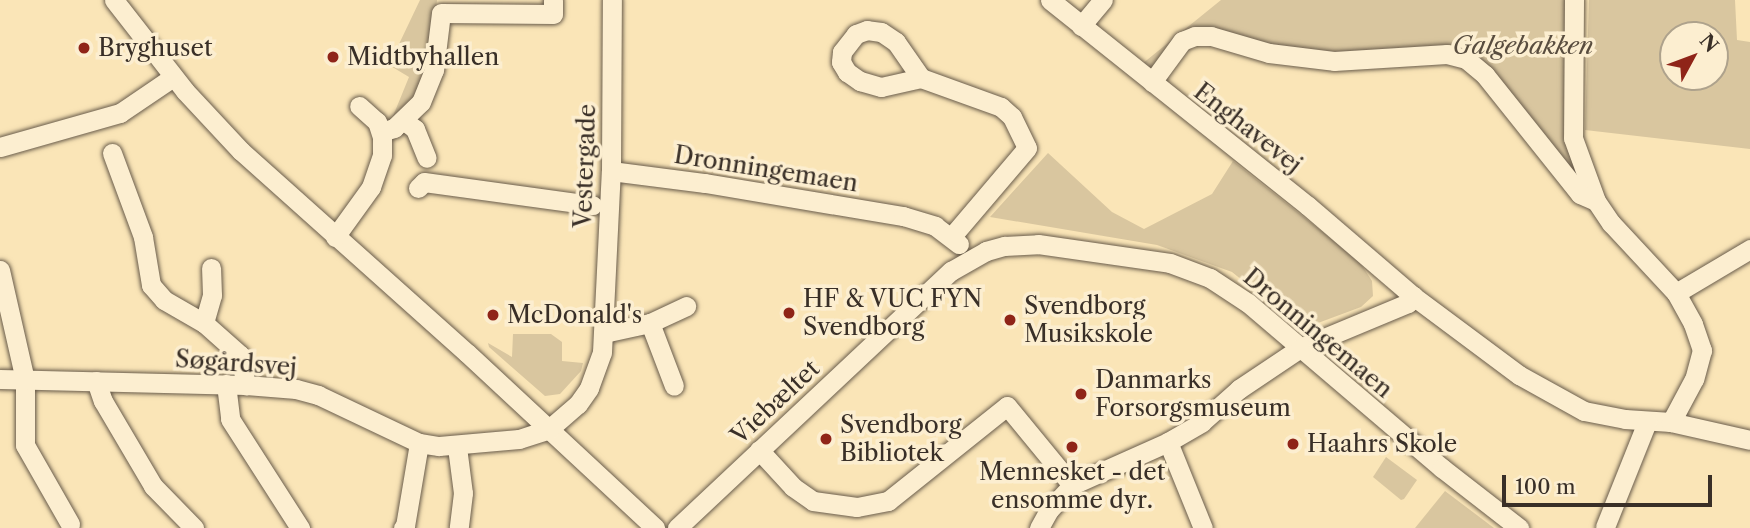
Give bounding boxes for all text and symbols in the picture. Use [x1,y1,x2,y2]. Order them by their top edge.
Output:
north arrow [1659,21,1729,91]
text: N [1695,29,1723,57]
park label: Galgebakken [1453,32,1593,60]
place label: Bryghuset [98,34,212,62]
marker: Bryghuset [76,40,92,56]
place label: Midtbyhallen [347,43,499,71]
marker: Midtbyhallen [325,49,341,65]
street label: Enghavevej [1188,77,1308,179]
street label: Vestergade [568,103,602,229]
street label: Dronningemaen [672,140,860,198]
street label: Dronningemaen [1238,262,1398,404]
place label: HF & VUC FYN Svendborg [803,285,984,341]
place label: Svendborg Musikskole [1024,292,1153,348]
place label: McDonald's [507,301,642,329]
marker: HF & VUC FYN Svendborg [781,305,797,321]
marker: McDonald's [485,307,501,323]
marker: Svendborg Musikskole [1002,312,1018,328]
street label: Søgårdsvej [174,344,298,382]
street label: Viebæltet [725,354,825,450]
place label: Danmarks Forsorgsmuseum [1095,366,1291,422]
marker: Danmarks Forsorgsmuseum [1073,386,1089,402]
place label: Svendborg Bibliotek [840,411,961,467]
place label: Haahrs Skole [1307,430,1457,458]
marker: Svendborg Bibliotek [818,431,834,447]
marker: Haahrs Skole [1285,436,1301,452]
marker: Mennesket - det ensomme dyr. [1064,439,1080,455]
place label: Mennesket - det ensomme dyr. [979,458,1165,514]
scale bar [1505,462,1715,506]
text: 100 m [1515,474,1576,499]

